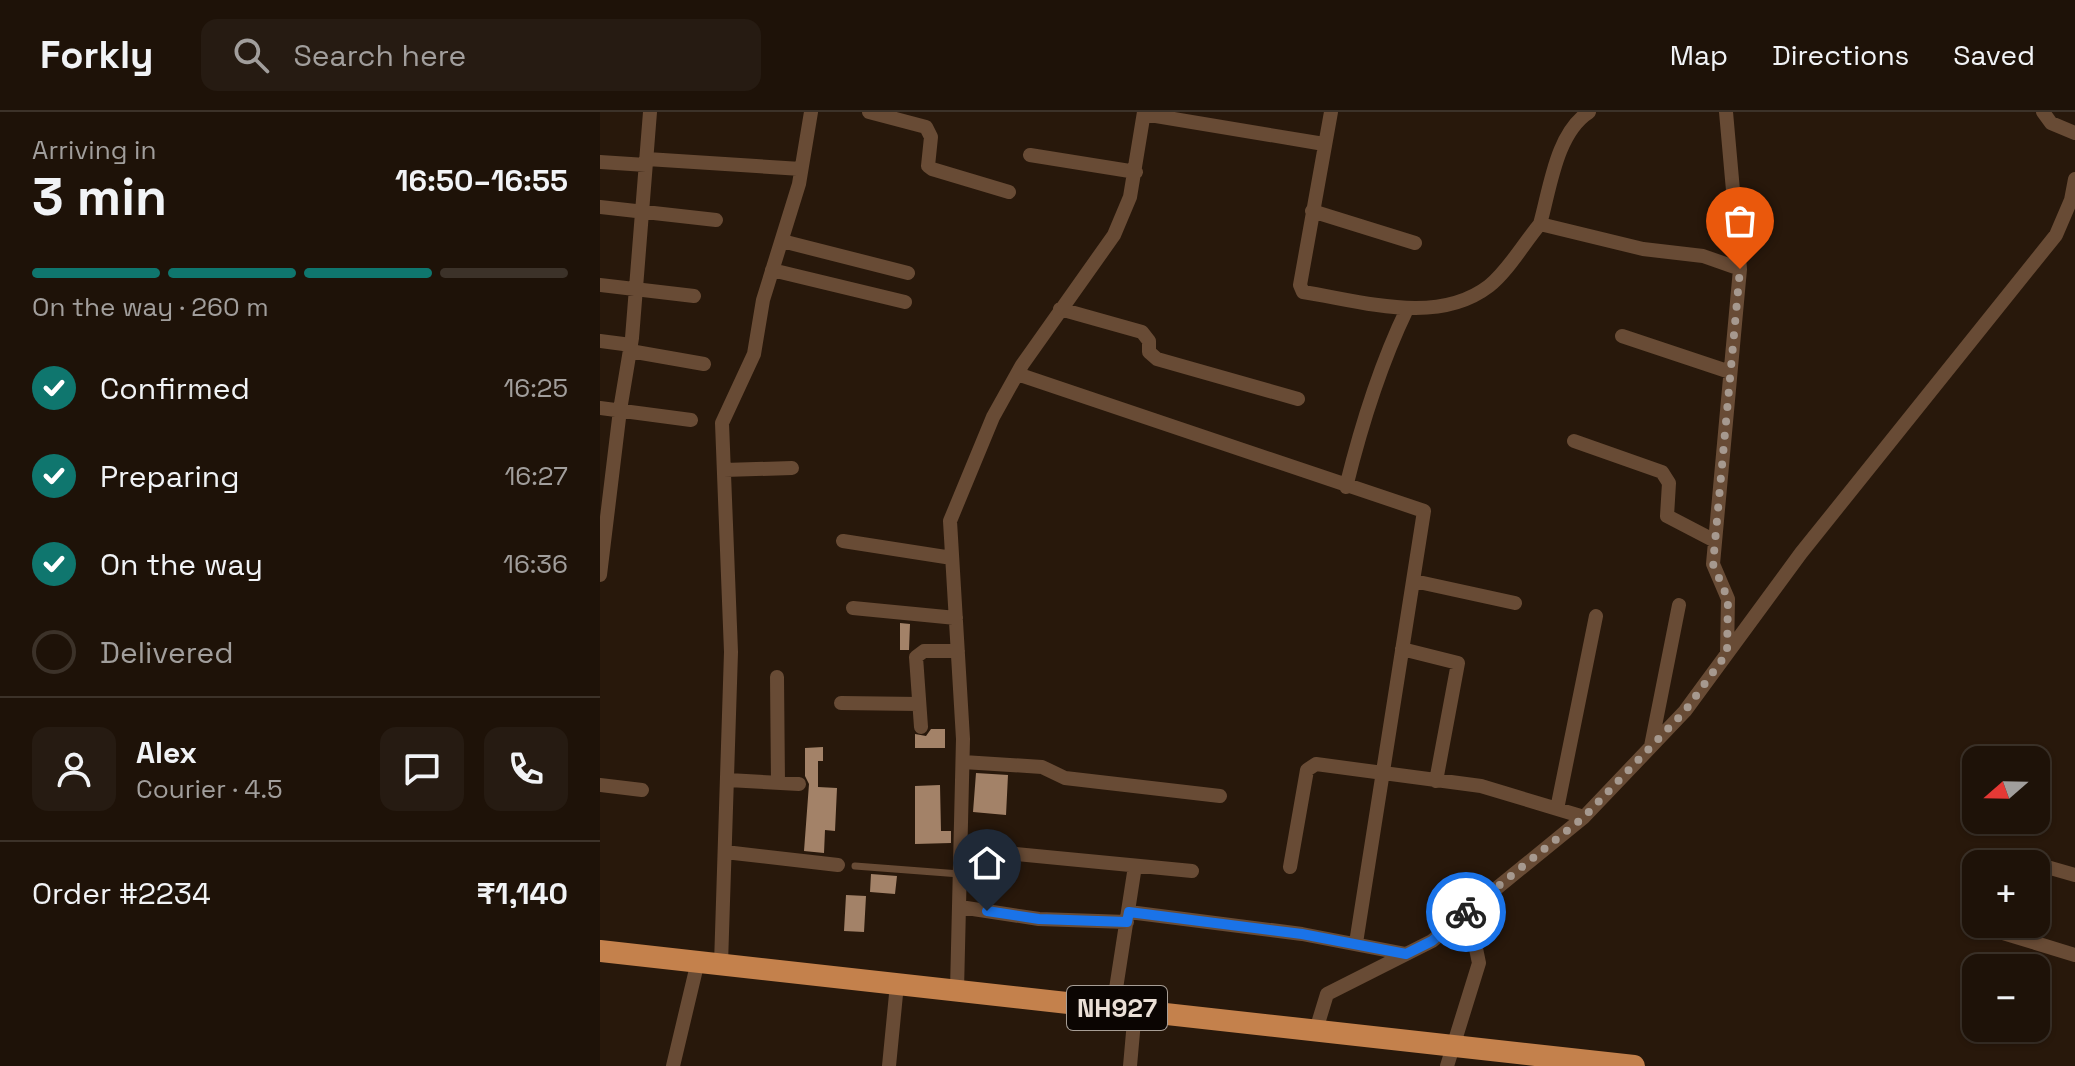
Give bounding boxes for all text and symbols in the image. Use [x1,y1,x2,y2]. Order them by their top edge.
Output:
search box [201,19,761,91]
text: Forkly [40,31,153,79]
icon: search [229,33,273,77]
text: Search here [293,36,466,75]
text: Map [1670,37,1728,73]
text: Directions [1772,37,1909,73]
text: Saved [1953,37,2035,73]
text: Arriving in [32,133,156,167]
text: 16:50–16:55 [395,161,568,200]
text: 3 min [32,164,167,230]
pin [1706,187,1774,269]
icon: bag [1718,199,1762,243]
text: On the way · 260 m [32,290,269,324]
icon: check [32,366,76,410]
text: Confirmed [100,369,250,408]
text: 16:25 [503,371,568,405]
icon: check [32,454,76,498]
text: Preparing [100,457,239,496]
text: 16:27 [505,459,568,493]
icon: check [32,542,76,586]
text: On the way [100,545,263,584]
text: 16:36 [503,547,568,581]
text: Delivered [100,633,234,672]
button: person [32,727,116,811]
button: chat [380,727,464,811]
button: phone [484,727,568,811]
text: Alex [136,733,197,772]
north arrow [1962,746,2050,834]
map controls [1962,746,2050,1042]
text: Courier · 4.5 [136,772,283,806]
pin [953,829,1021,911]
icon: home [965,841,1009,885]
button: + [1962,850,2050,938]
courier [1426,872,1506,952]
text: Order #2234 [32,874,211,913]
text: ₹1,140 [476,874,568,913]
icon: bike [1444,890,1488,934]
button: − [1962,954,2050,1042]
road number: NH927 [1067,986,1167,1030]

